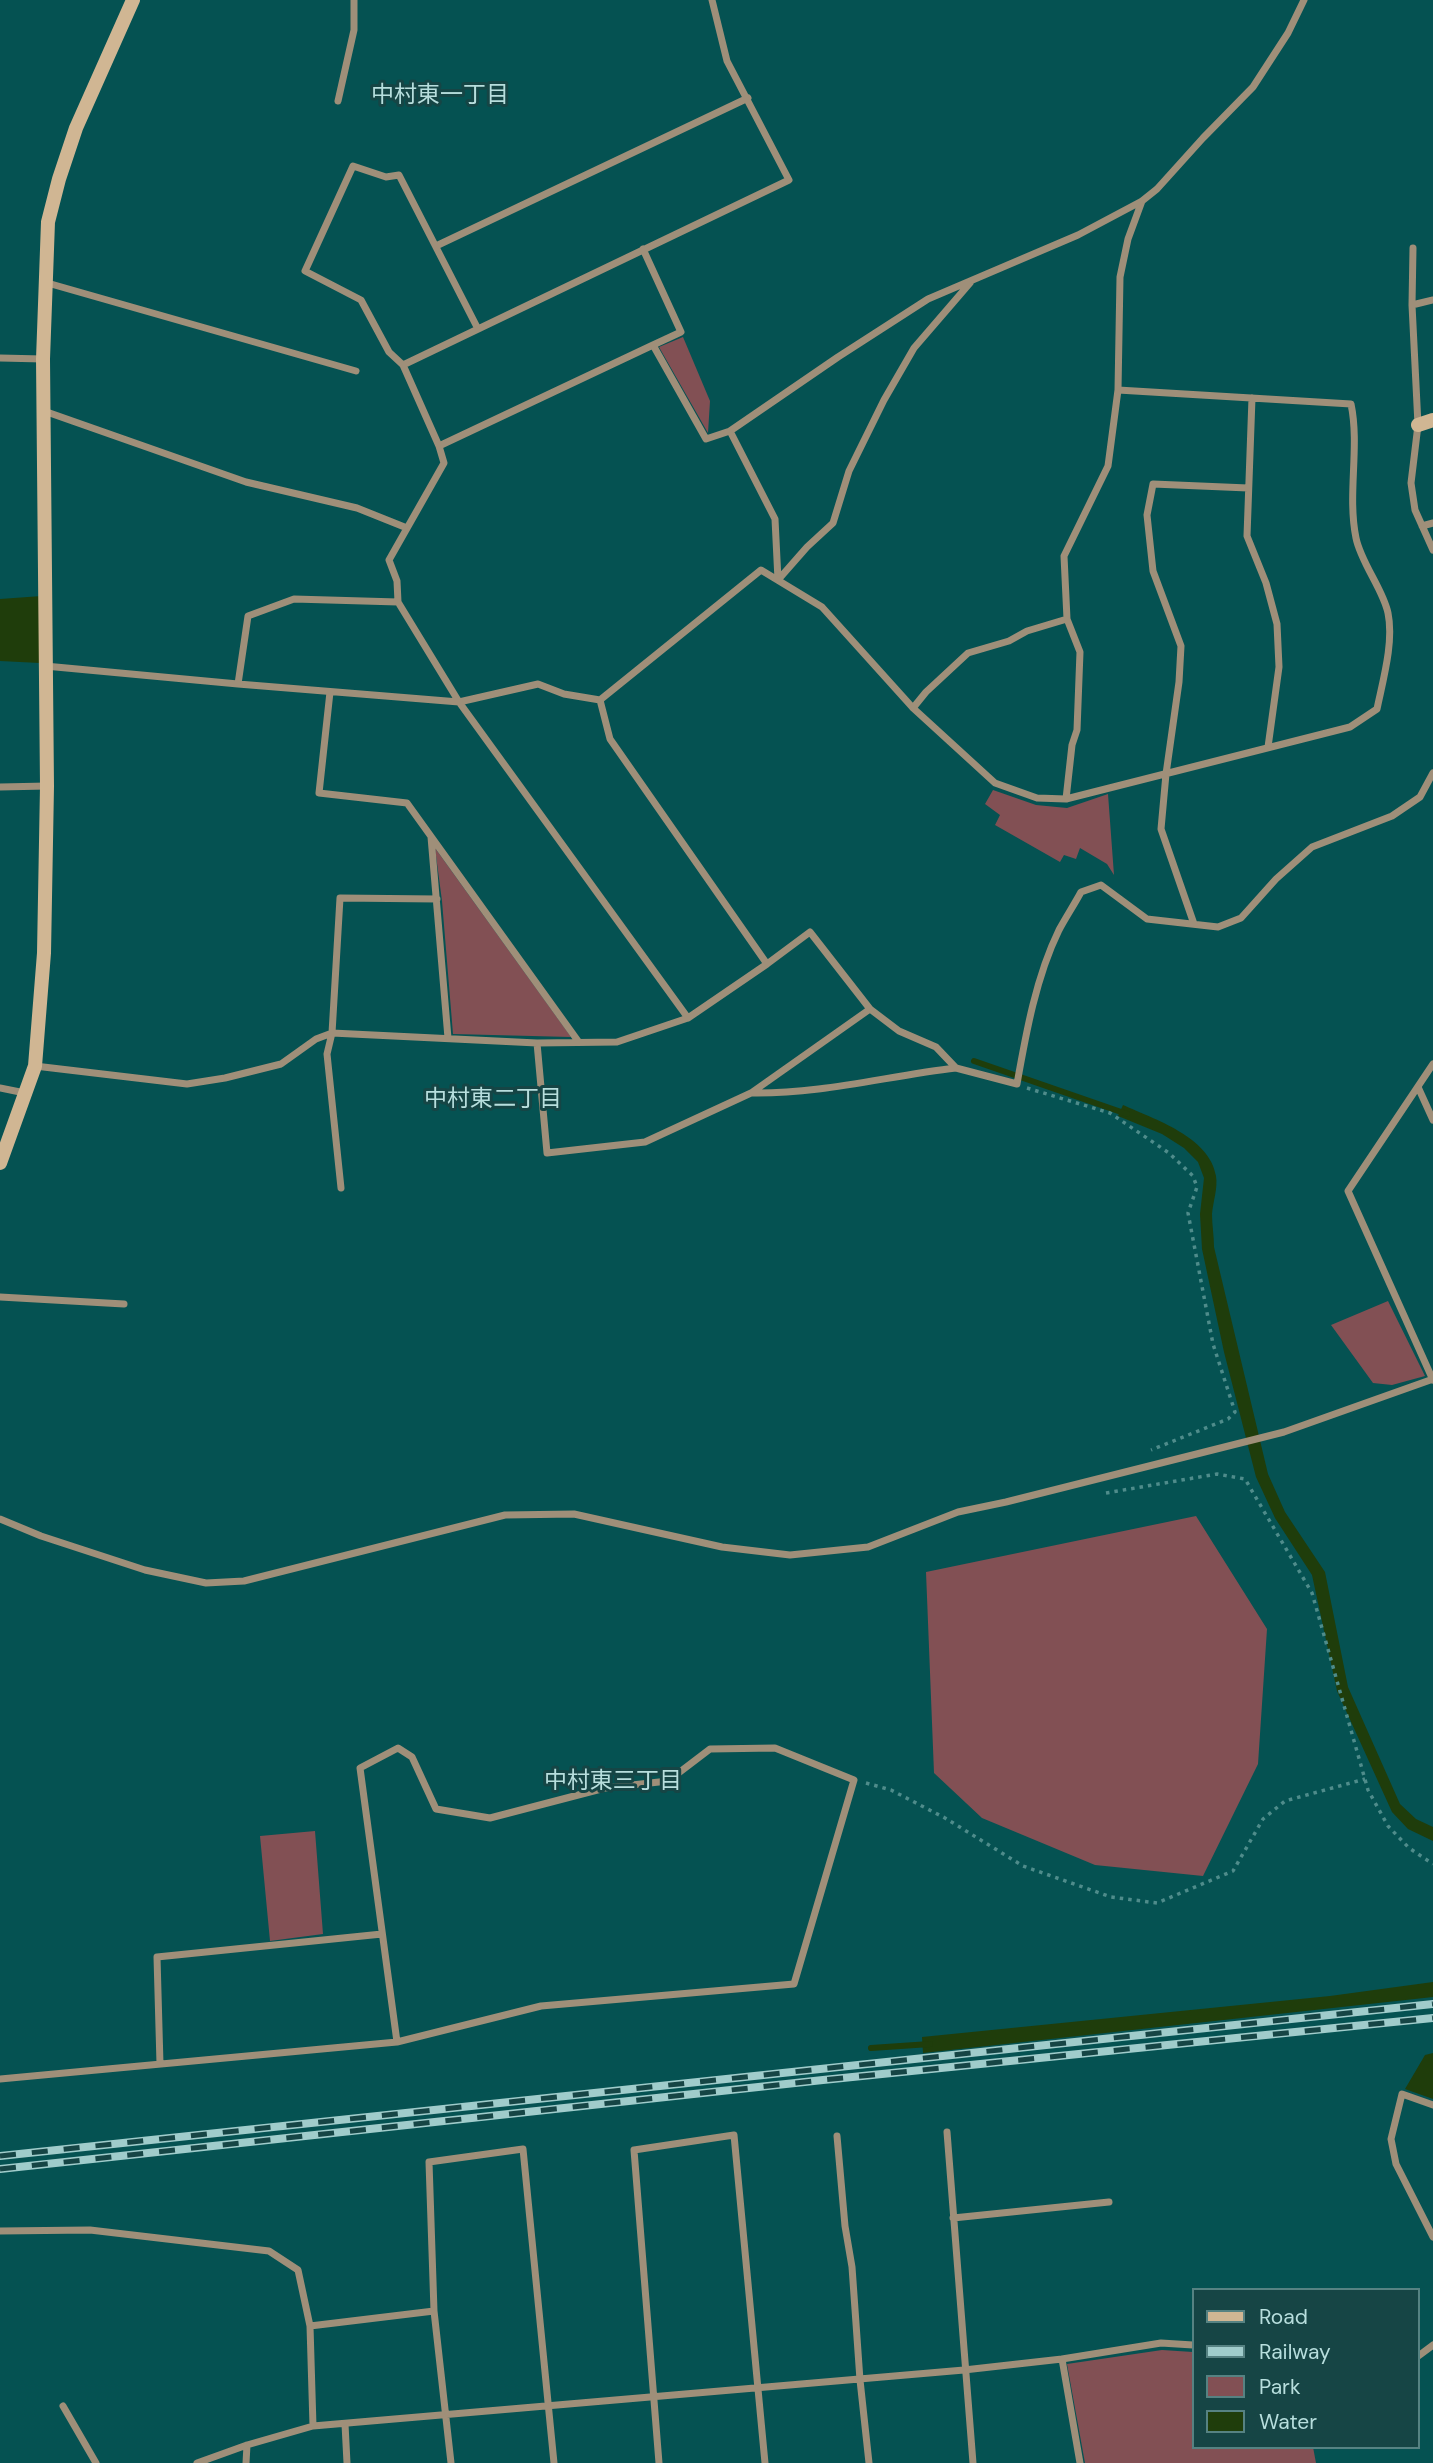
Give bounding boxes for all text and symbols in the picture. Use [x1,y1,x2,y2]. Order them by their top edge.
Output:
district label: 中村東一丁目 [371,82,509,110]
district label: 中村東二丁目 [424,1086,562,1114]
district label: 中村東三丁目 [544,1768,682,1796]
legend [1192,2288,1419,2449]
text: Road [1259,2303,1308,2331]
text: Railway [1259,2338,1331,2366]
text: Park [1259,2373,1300,2401]
text: Water [1259,2408,1317,2436]

